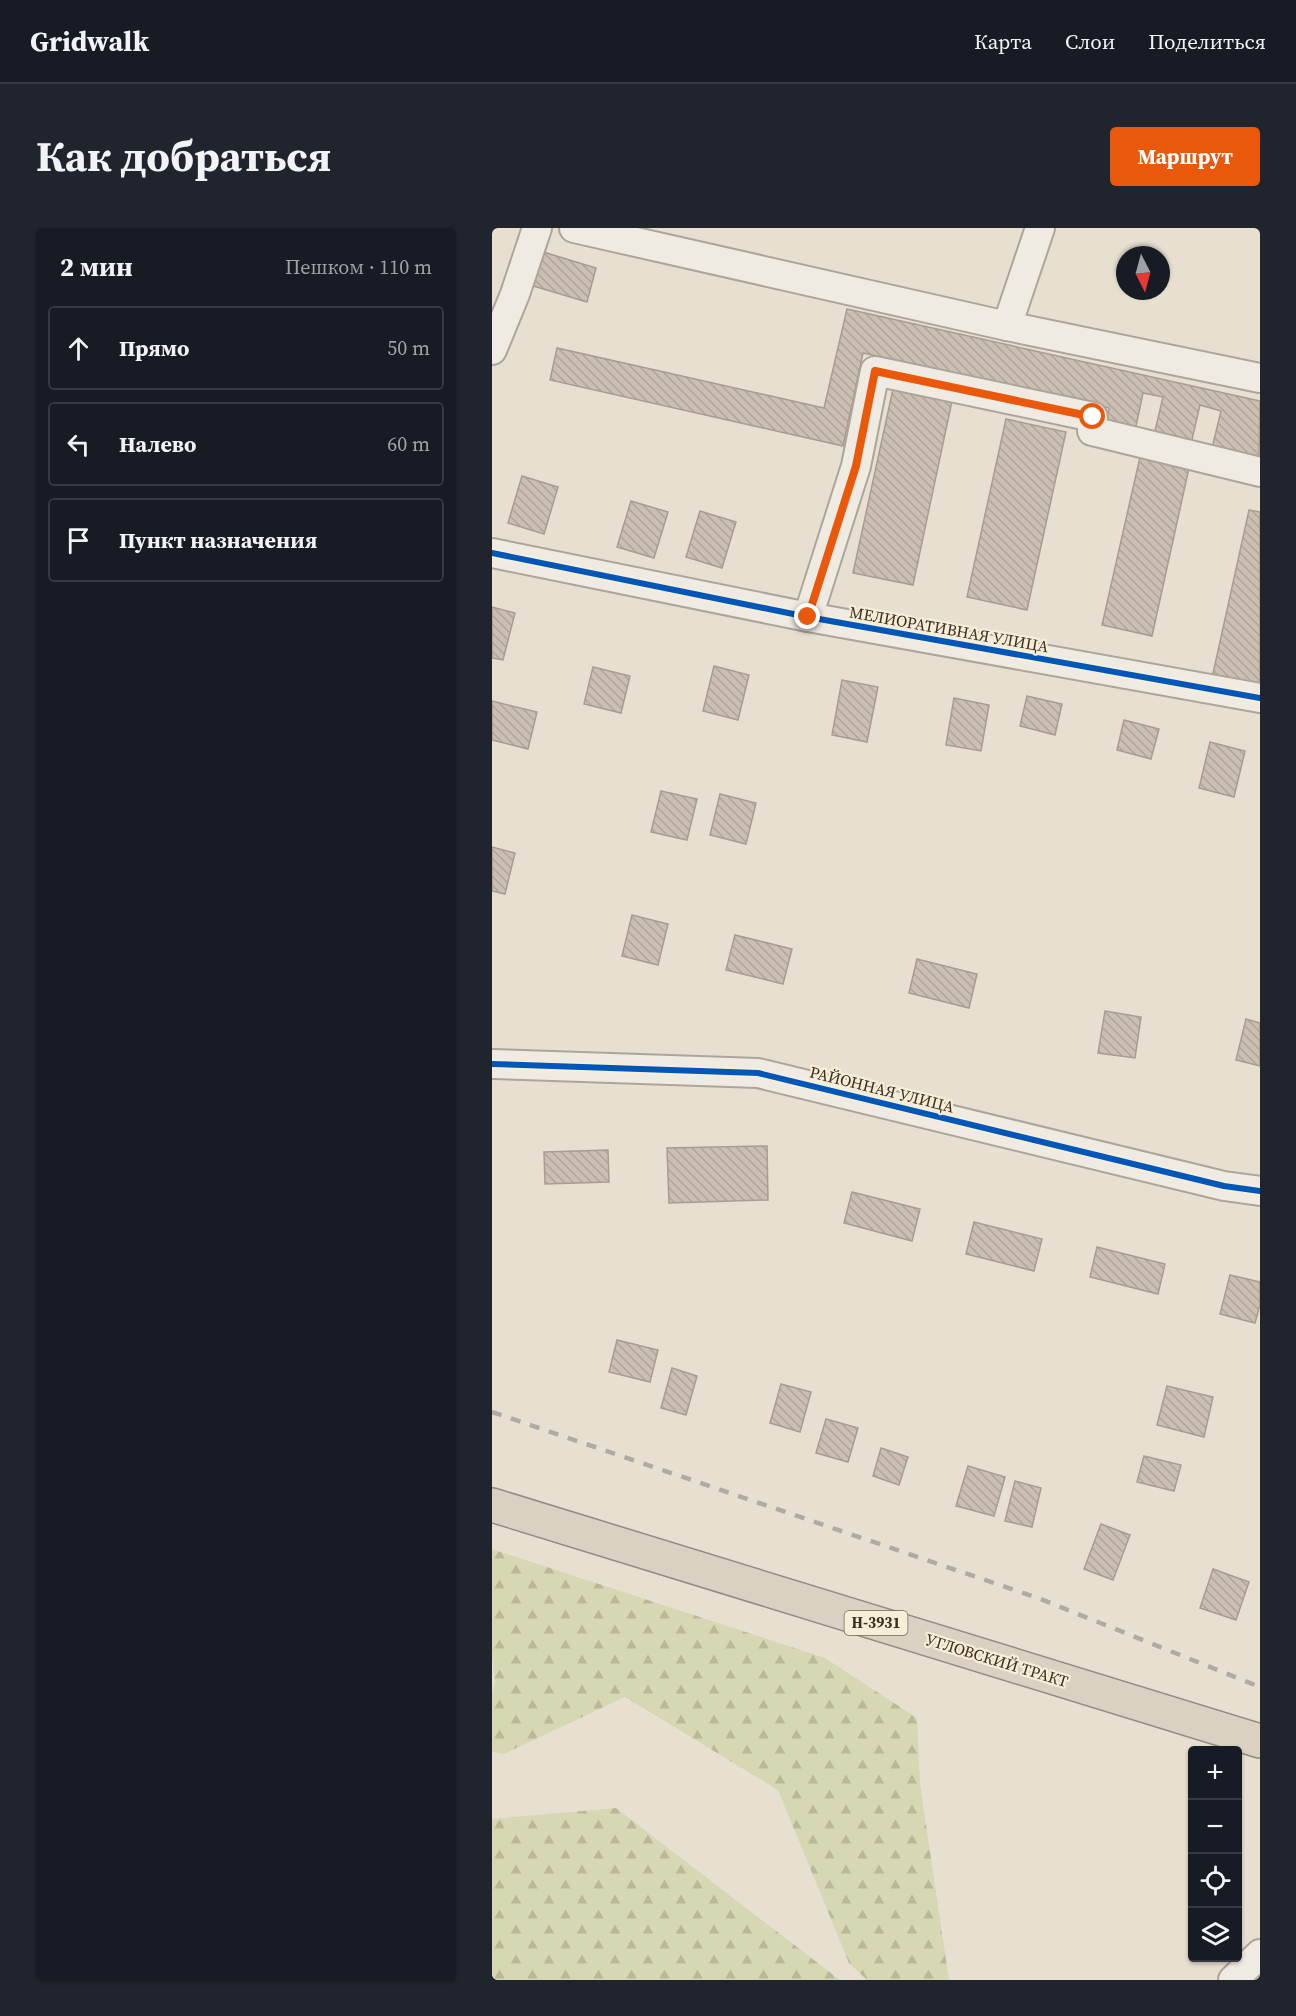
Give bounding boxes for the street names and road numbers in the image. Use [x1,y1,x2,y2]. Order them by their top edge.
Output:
street label: МЕЛИОРАТИВНАЯ УЛИЦА [848,601,1051,657]
street label: РАЙОННАЯ УЛИЦА [807,1060,957,1118]
road number: Н-3931 [844,1611,908,1635]
street label: УГЛОВСКИЙ ТРАКТ [923,1628,1071,1692]

